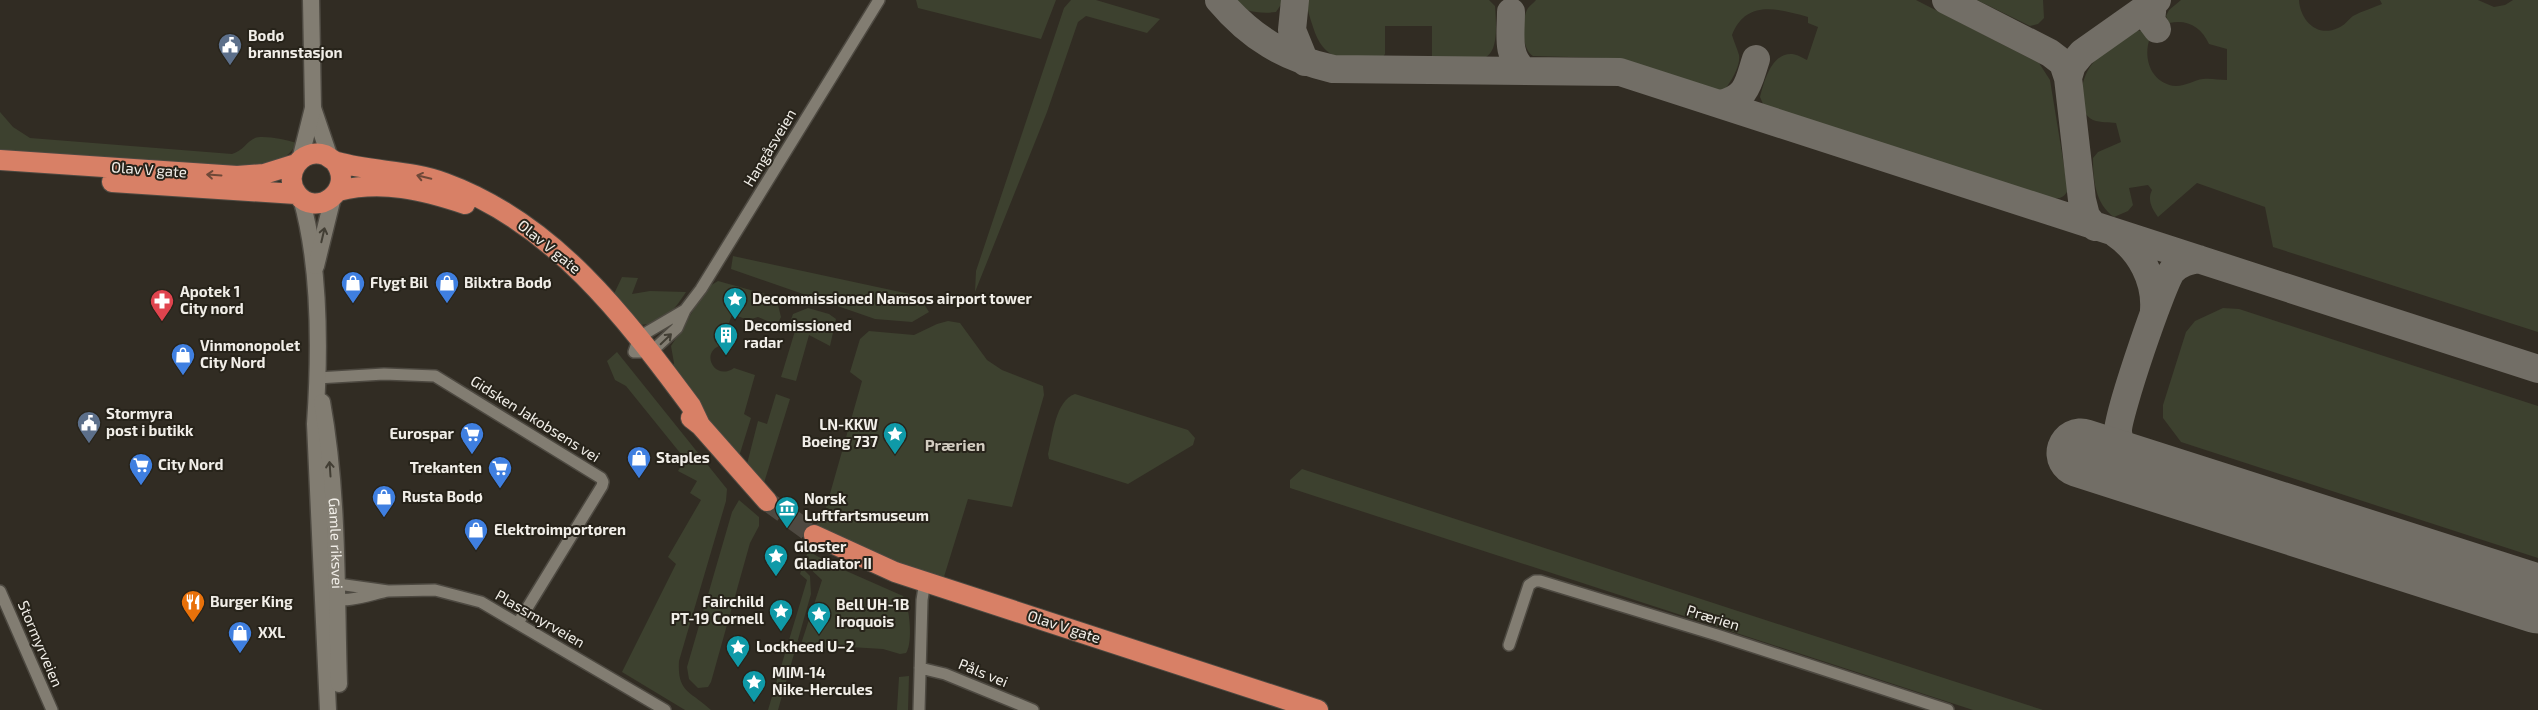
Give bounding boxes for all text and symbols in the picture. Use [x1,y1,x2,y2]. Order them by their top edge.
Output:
place label: Bodø brannstasjon [248,26,343,61]
public building icon: Bodø brannstasjon [217,32,243,66]
street label: Hangåsveien [739,105,799,190]
street label: Olav V gate [111,157,187,181]
one-way arrow [206,170,222,179]
one-way arrow [416,172,432,181]
street label: Olav V gate [515,215,585,277]
one-way arrow [319,227,328,243]
shop icon: Flygt Bil [340,270,366,304]
shop icon: Bilxtra Bodø [434,270,460,304]
place label: Flygt Bil [370,273,428,292]
place label: Bilxtra Bodø [464,273,552,291]
place label: Apotek 1 City nord [180,282,244,318]
place icon: Decommissioned Namsos airport tower [722,286,748,320]
pharmacy icon: Apotek 1 City nord [149,288,175,322]
place label: Decommissioned Namsos airport tower [752,289,1032,307]
place label: Decomissioned radar [744,316,852,351]
building icon: Decomissioned radar [713,322,739,356]
one-way arrow [659,333,672,345]
place label: Vinmonopolet City Nord [200,336,300,372]
shop icon: Vinmonopolet City Nord [170,342,196,376]
street label: Gidsken Jakobsens vei [468,371,604,465]
place label: Stormyra post i butikk [106,404,194,439]
public building icon: Stormyra post i butikk [76,410,102,444]
place label: LN-KKW Boeing 737 [802,415,878,450]
supermarket icon: Eurospar [459,421,485,455]
place icon: LN-KKW Boeing 737 [882,421,908,455]
place label: Eurospar [389,424,455,442]
district label: Prærien [925,435,985,454]
shop icon: Staples [626,445,652,479]
place label: Staples [656,448,710,466]
supermarket icon: City Nord [128,452,154,486]
place label: City Nord [158,455,224,474]
supermarket icon: Trekanten [487,455,513,489]
place label: Trekanten [410,458,482,476]
one-way arrow [326,461,335,477]
shop icon: Rusta Bodø [371,484,397,518]
place label: Rusta Bodø [402,487,483,505]
place label: Norsk Luftfartsmuseum [804,489,929,524]
museum icon: Norsk Luftfartsmuseum [774,495,800,529]
street label: Gamle riksvei [325,497,347,589]
shop icon: Elektroimportøren [463,517,489,551]
place label: Elektroimportøren [494,520,626,538]
place label: Gloster Gladiator II [794,537,872,572]
place icon: Gloster Gladiator II [763,543,789,577]
street label: Plassmyrveien [493,585,588,651]
restaurant icon: Burger King [180,589,206,623]
place label: Burger King [210,592,293,610]
place label: Fairchild PT-19 Cornell [671,592,764,627]
place label: Bell UH-1B Iroquois [836,595,909,630]
street label: Stormyrveien [15,598,67,690]
place icon: Fairchild PT-19 Cornell [768,598,794,632]
street label: Prærien [1685,600,1742,634]
place icon: Bell UH-1B Iroquois [806,601,832,635]
street label: Olav V gate [1026,606,1103,646]
shop icon: XXL [227,620,253,654]
place label: XXL [258,623,285,641]
place icon: Lockheed U–2 [725,634,751,668]
place label: Lockheed U–2 [756,637,855,655]
street label: Påls vei [956,654,1011,690]
place label: MIM-14 Nike-Hercules [772,663,873,698]
place icon: MIM-14 Nike-Hercules [741,669,767,703]

